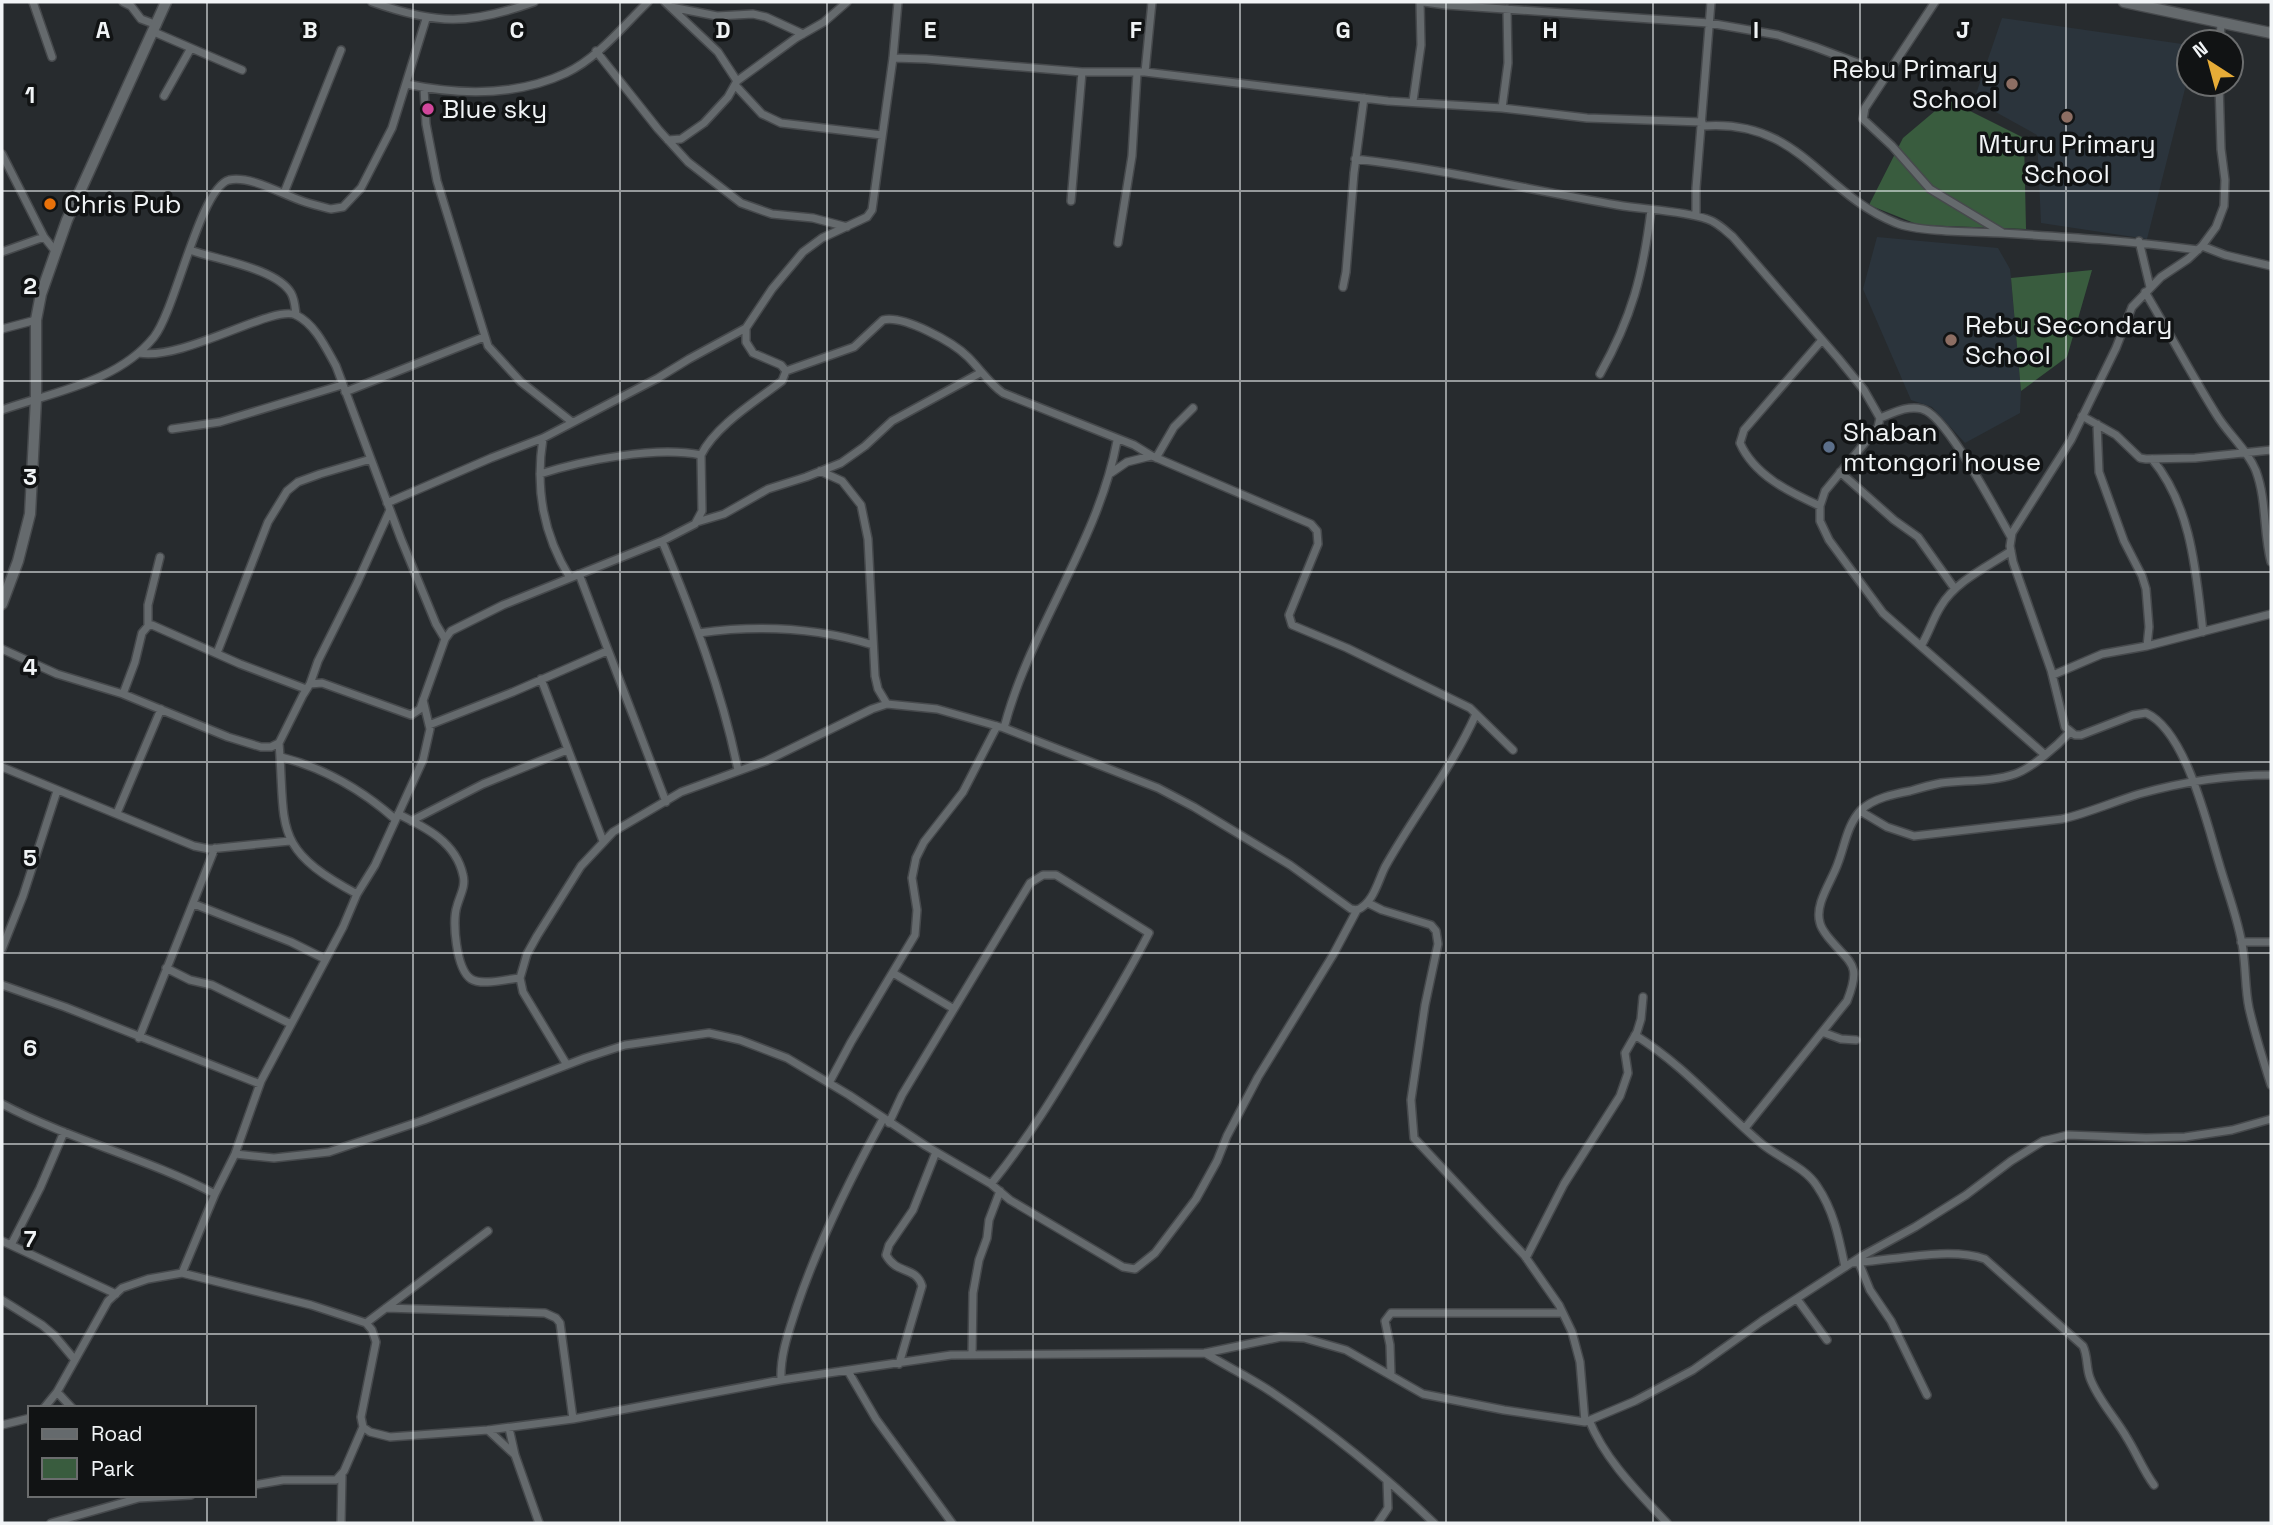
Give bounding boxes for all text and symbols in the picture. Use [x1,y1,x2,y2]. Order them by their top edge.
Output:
text: A [96,15,111,45]
text: B [302,15,318,45]
text: C [510,15,524,45]
text: D [715,15,731,45]
text: E [924,15,936,45]
text: F [1130,15,1142,45]
text: G [1335,15,1351,45]
text: H [1542,15,1558,45]
text: I [1753,15,1759,45]
text: J [1956,15,1970,45]
north arrow [2175,28,2245,98]
text: N [2188,36,2213,64]
place label: Rebu Primary School [1832,52,1998,116]
marker: Rebu Primary School [2004,76,2020,92]
text: 1 [25,80,35,110]
place label: Blue sky [442,92,547,126]
marker: Blue sky [420,101,436,117]
marker: Mturu Primary School [2059,109,2075,125]
place label: Mturu Primary School [1978,127,2156,191]
place label: Chris Pub [64,187,181,221]
marker: Chris Pub [42,196,58,212]
text: 2 [23,271,37,301]
place label: Rebu Secondary School [1965,308,2172,372]
marker: Rebu Secondary School [1943,332,1959,348]
place label: Shaban mtongori house [1843,415,2041,479]
marker: Shaban mtongori house [1821,439,1837,455]
text: 3 [23,462,37,492]
text: 4 [23,652,38,682]
text: 5 [23,843,37,873]
text: 6 [23,1033,37,1063]
text: 7 [24,1224,37,1254]
legend [28,1406,256,1497]
text: Road [91,1420,143,1447]
text: Park [91,1455,135,1482]

